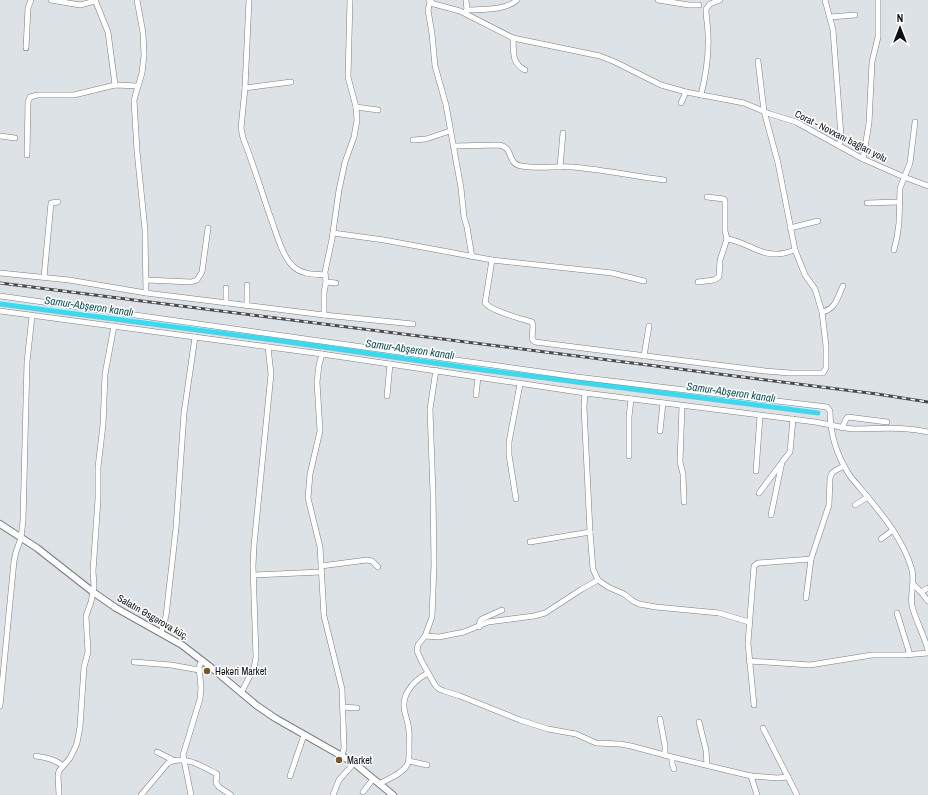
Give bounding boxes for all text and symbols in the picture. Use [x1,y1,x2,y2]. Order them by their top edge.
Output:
north arrow [880,8,920,48]
text: N [897,11,903,25]
street label: Corat - Novxanı bağları yolu [793,107,889,165]
water label: Samur-Abşeron kanalı [44,293,135,319]
water label: Samur-Abşeron kanalı [365,336,456,362]
water label: Samur-Abşeron kanalı [686,379,777,405]
street label: Salatın Əsgərova küç. [115,591,191,643]
place label: Həkəri Market [215,665,267,678]
marker: Həkəri Market [202,666,212,676]
place label: Market [347,754,373,767]
marker: Market [334,755,344,765]

